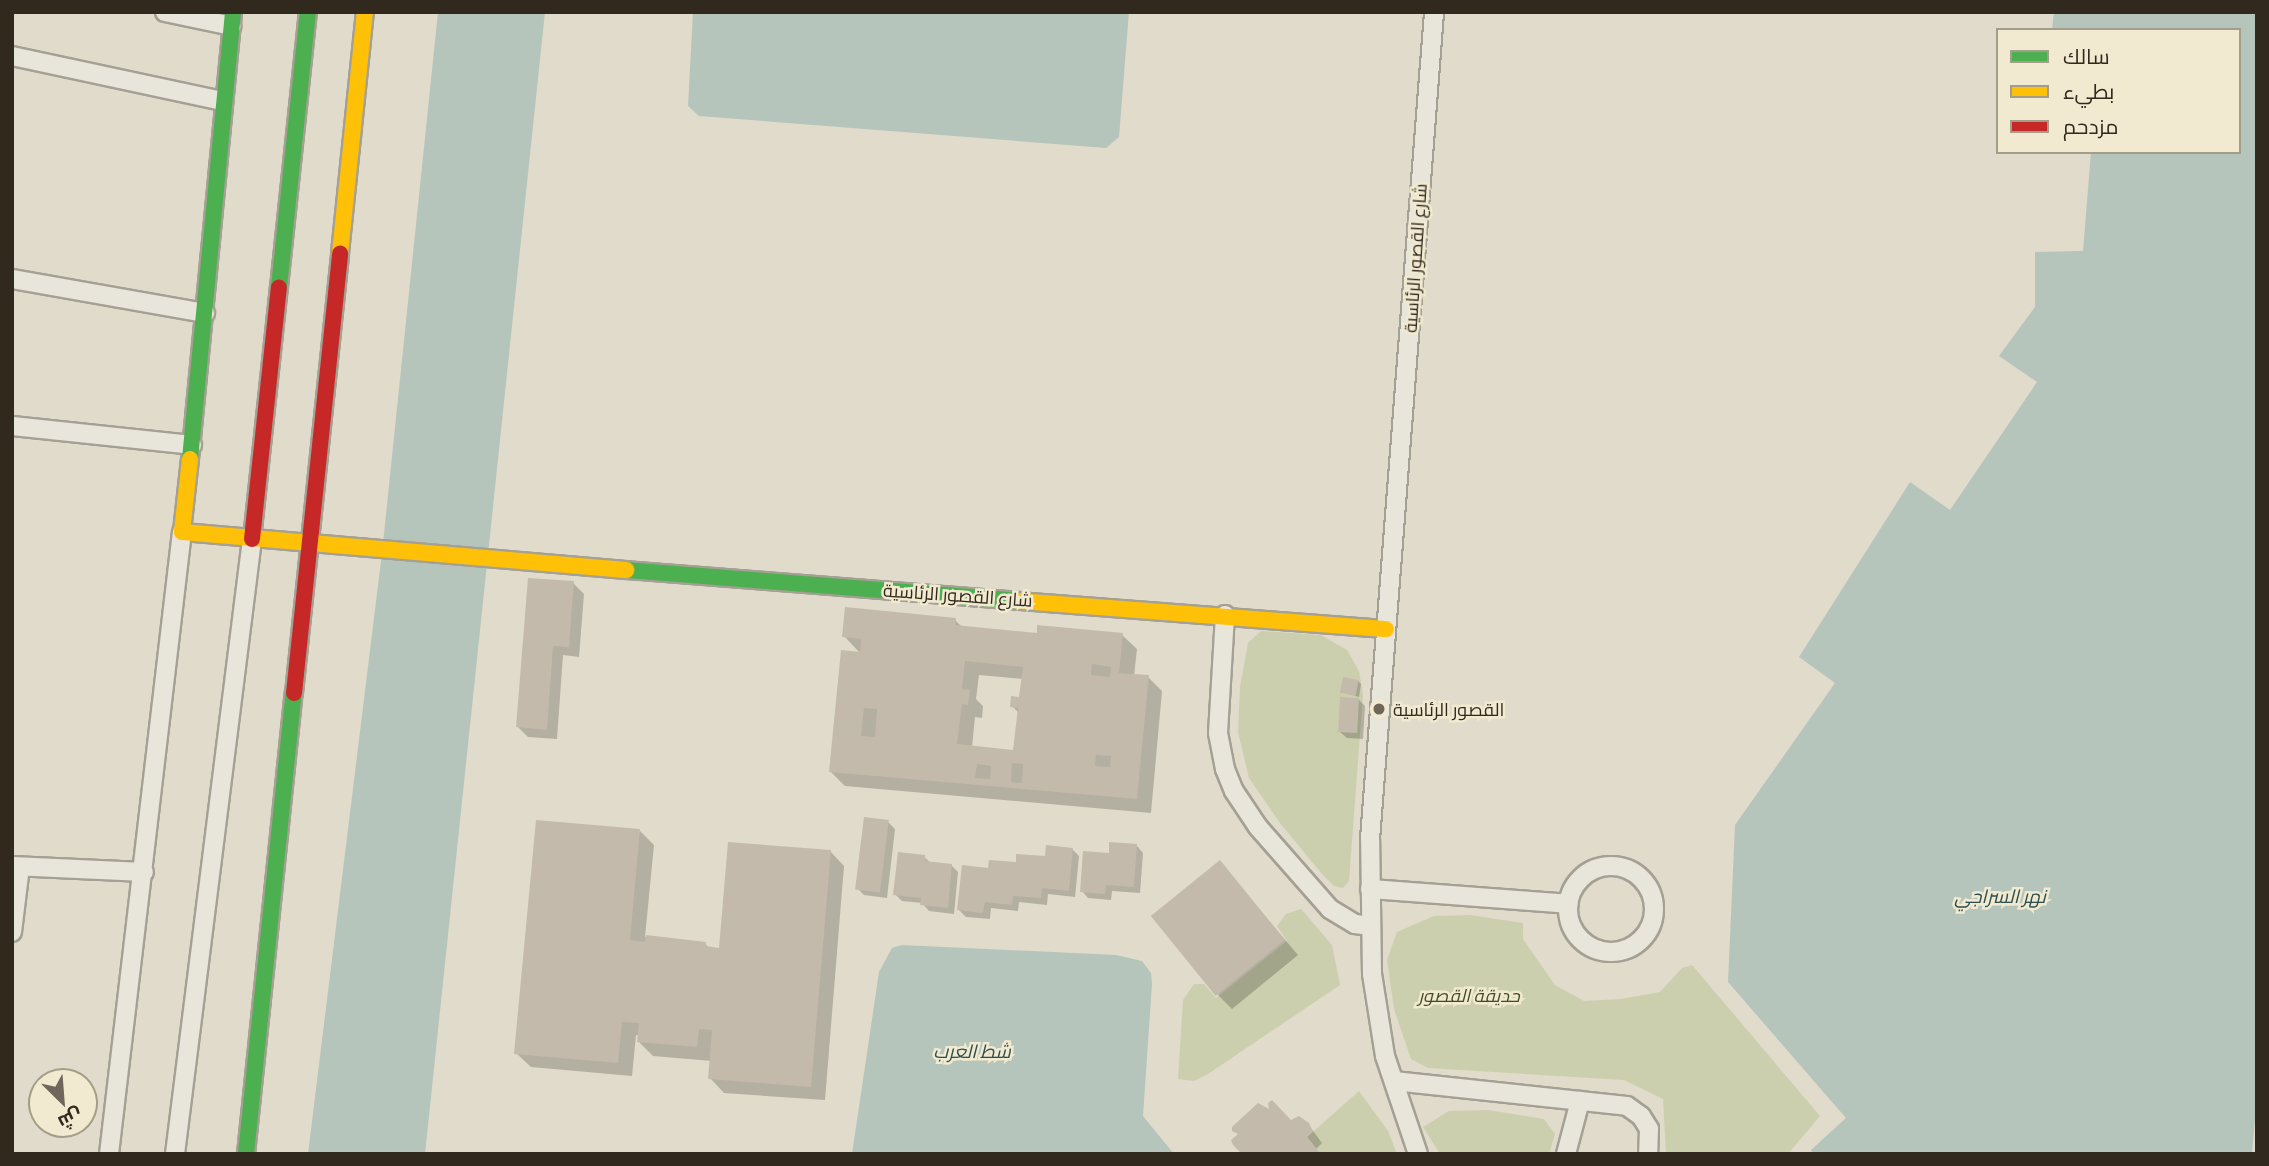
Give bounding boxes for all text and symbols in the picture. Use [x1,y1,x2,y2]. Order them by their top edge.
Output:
legend [1996,28,2241,154]
text: سالك [2063,39,2110,70]
text: بطيء [2063,74,2114,105]
text: مزدحم [2063,109,2118,140]
street label: شارع القصور الرئاسية [1399,183,1431,333]
street label: شارع القصور الرئاسية [883,579,1033,611]
place label: القصور الرئاسية [1393,698,1504,720]
marker: القصور الرئاسية [1371,701,1387,717]
water label: نهر السراجي [1954,885,2046,907]
park label: حديقة القصور [1418,984,1520,1006]
water label: شط العرب [933,1040,1011,1062]
north arrow [28,1068,98,1138]
text: ش [54,1102,88,1138]

